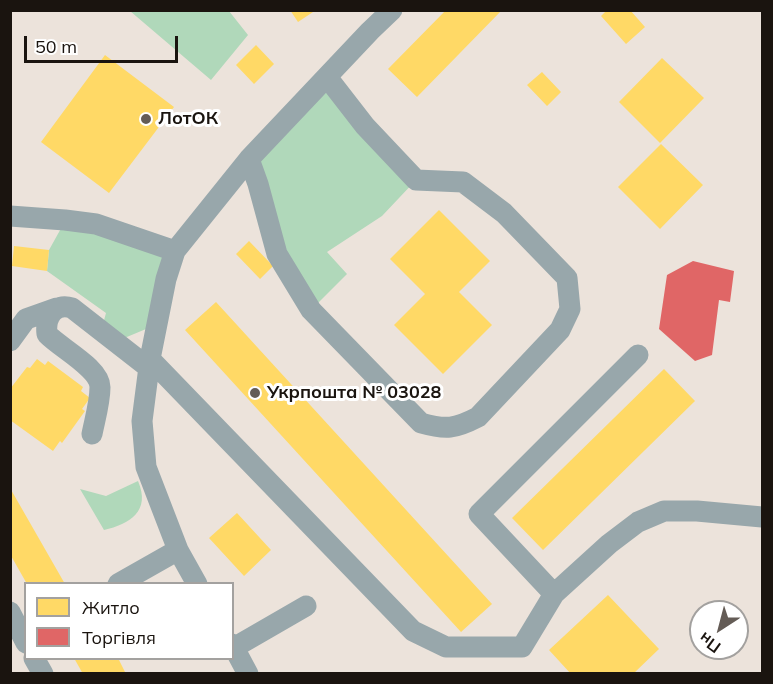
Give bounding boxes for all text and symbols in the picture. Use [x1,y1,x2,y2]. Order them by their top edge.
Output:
scale bar [27,24,182,62]
text: 50 m [35,35,77,58]
place label: ЛотОК [158,108,218,130]
marker: ЛотОК [139,112,153,126]
place label: Укрпошта № 03028 [267,382,441,404]
marker: Укрпошта № 03028 [248,386,262,400]
legend [24,582,234,660]
text: Житло [82,596,140,619]
north arrow [689,600,749,660]
text: Торгівля [82,626,156,649]
text: Пн [695,628,724,658]

